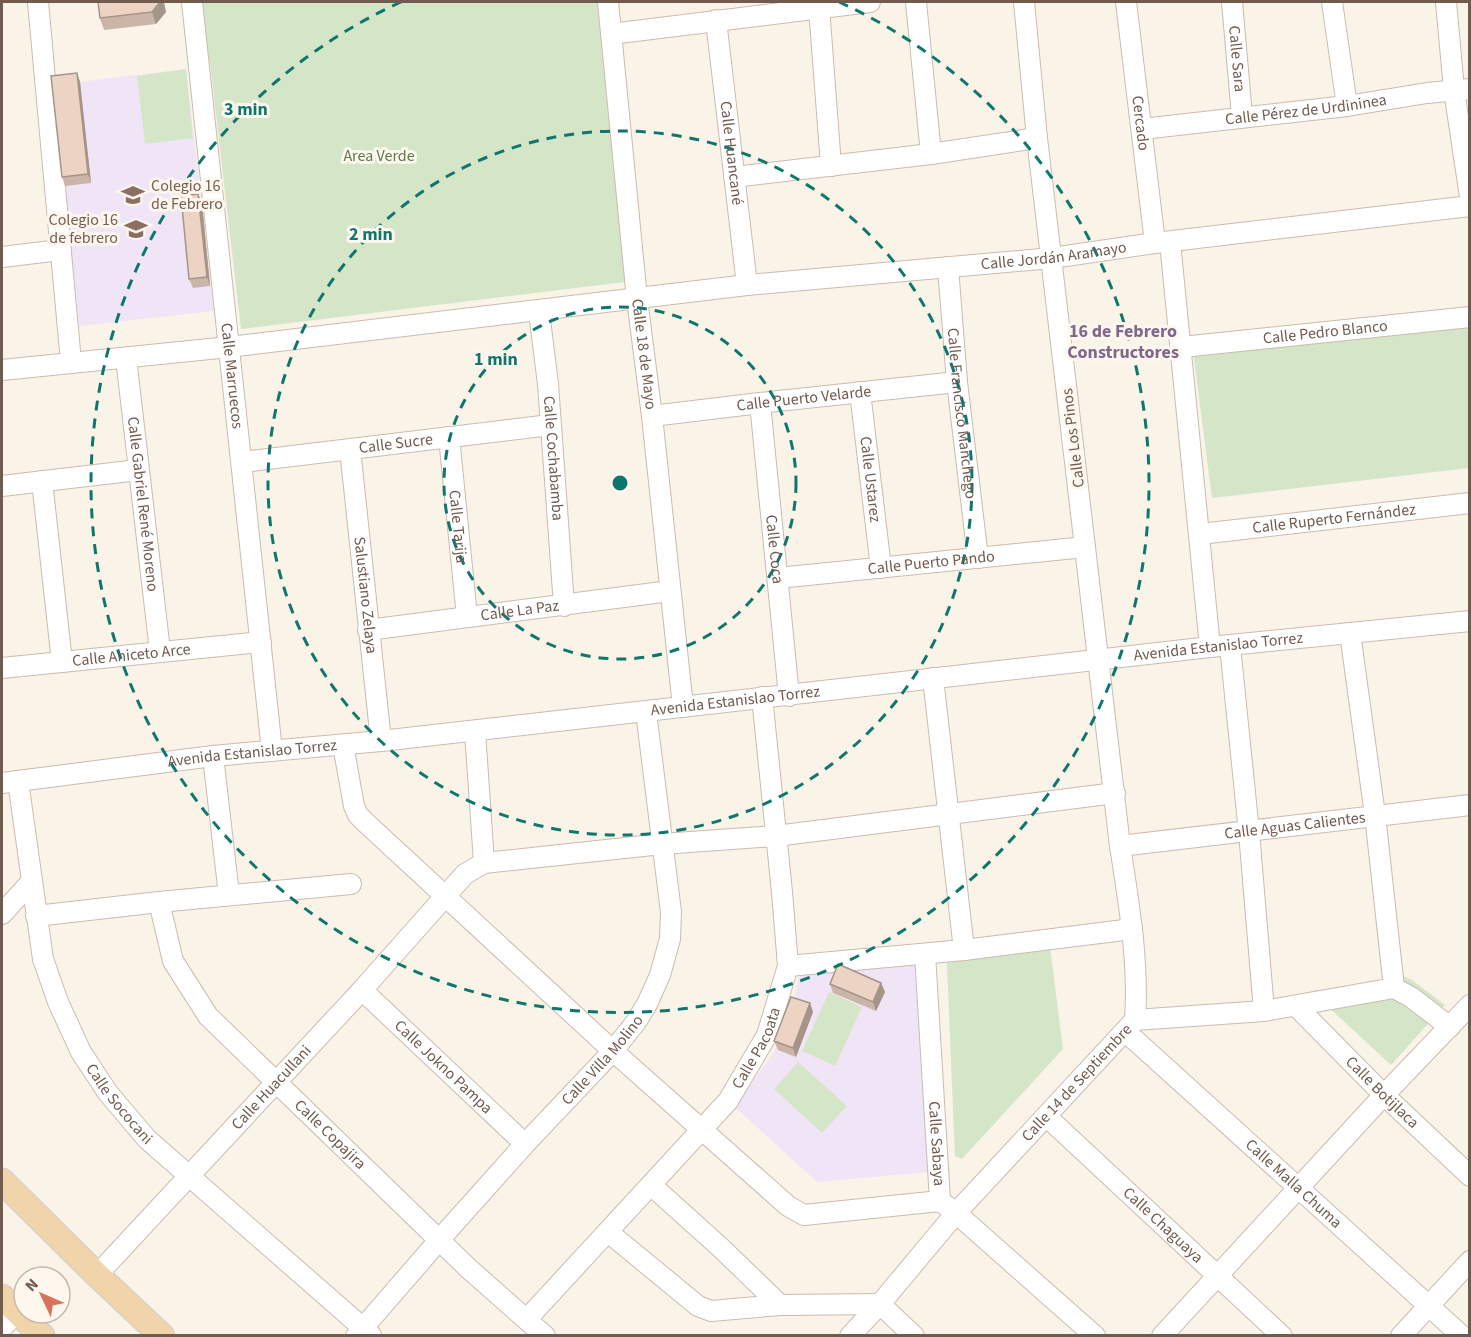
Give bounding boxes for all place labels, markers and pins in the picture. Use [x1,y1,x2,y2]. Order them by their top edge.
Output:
place label: Colegio 16 de Febrero [151,175,223,215]
school or university icon: Colegio 16 de Febrero [120,182,146,208]
place label: Colegio 16 de febrero [49,209,118,249]
school or university icon: Colegio 16 de febrero [123,216,149,242]
centre of rings [610,473,630,493]

